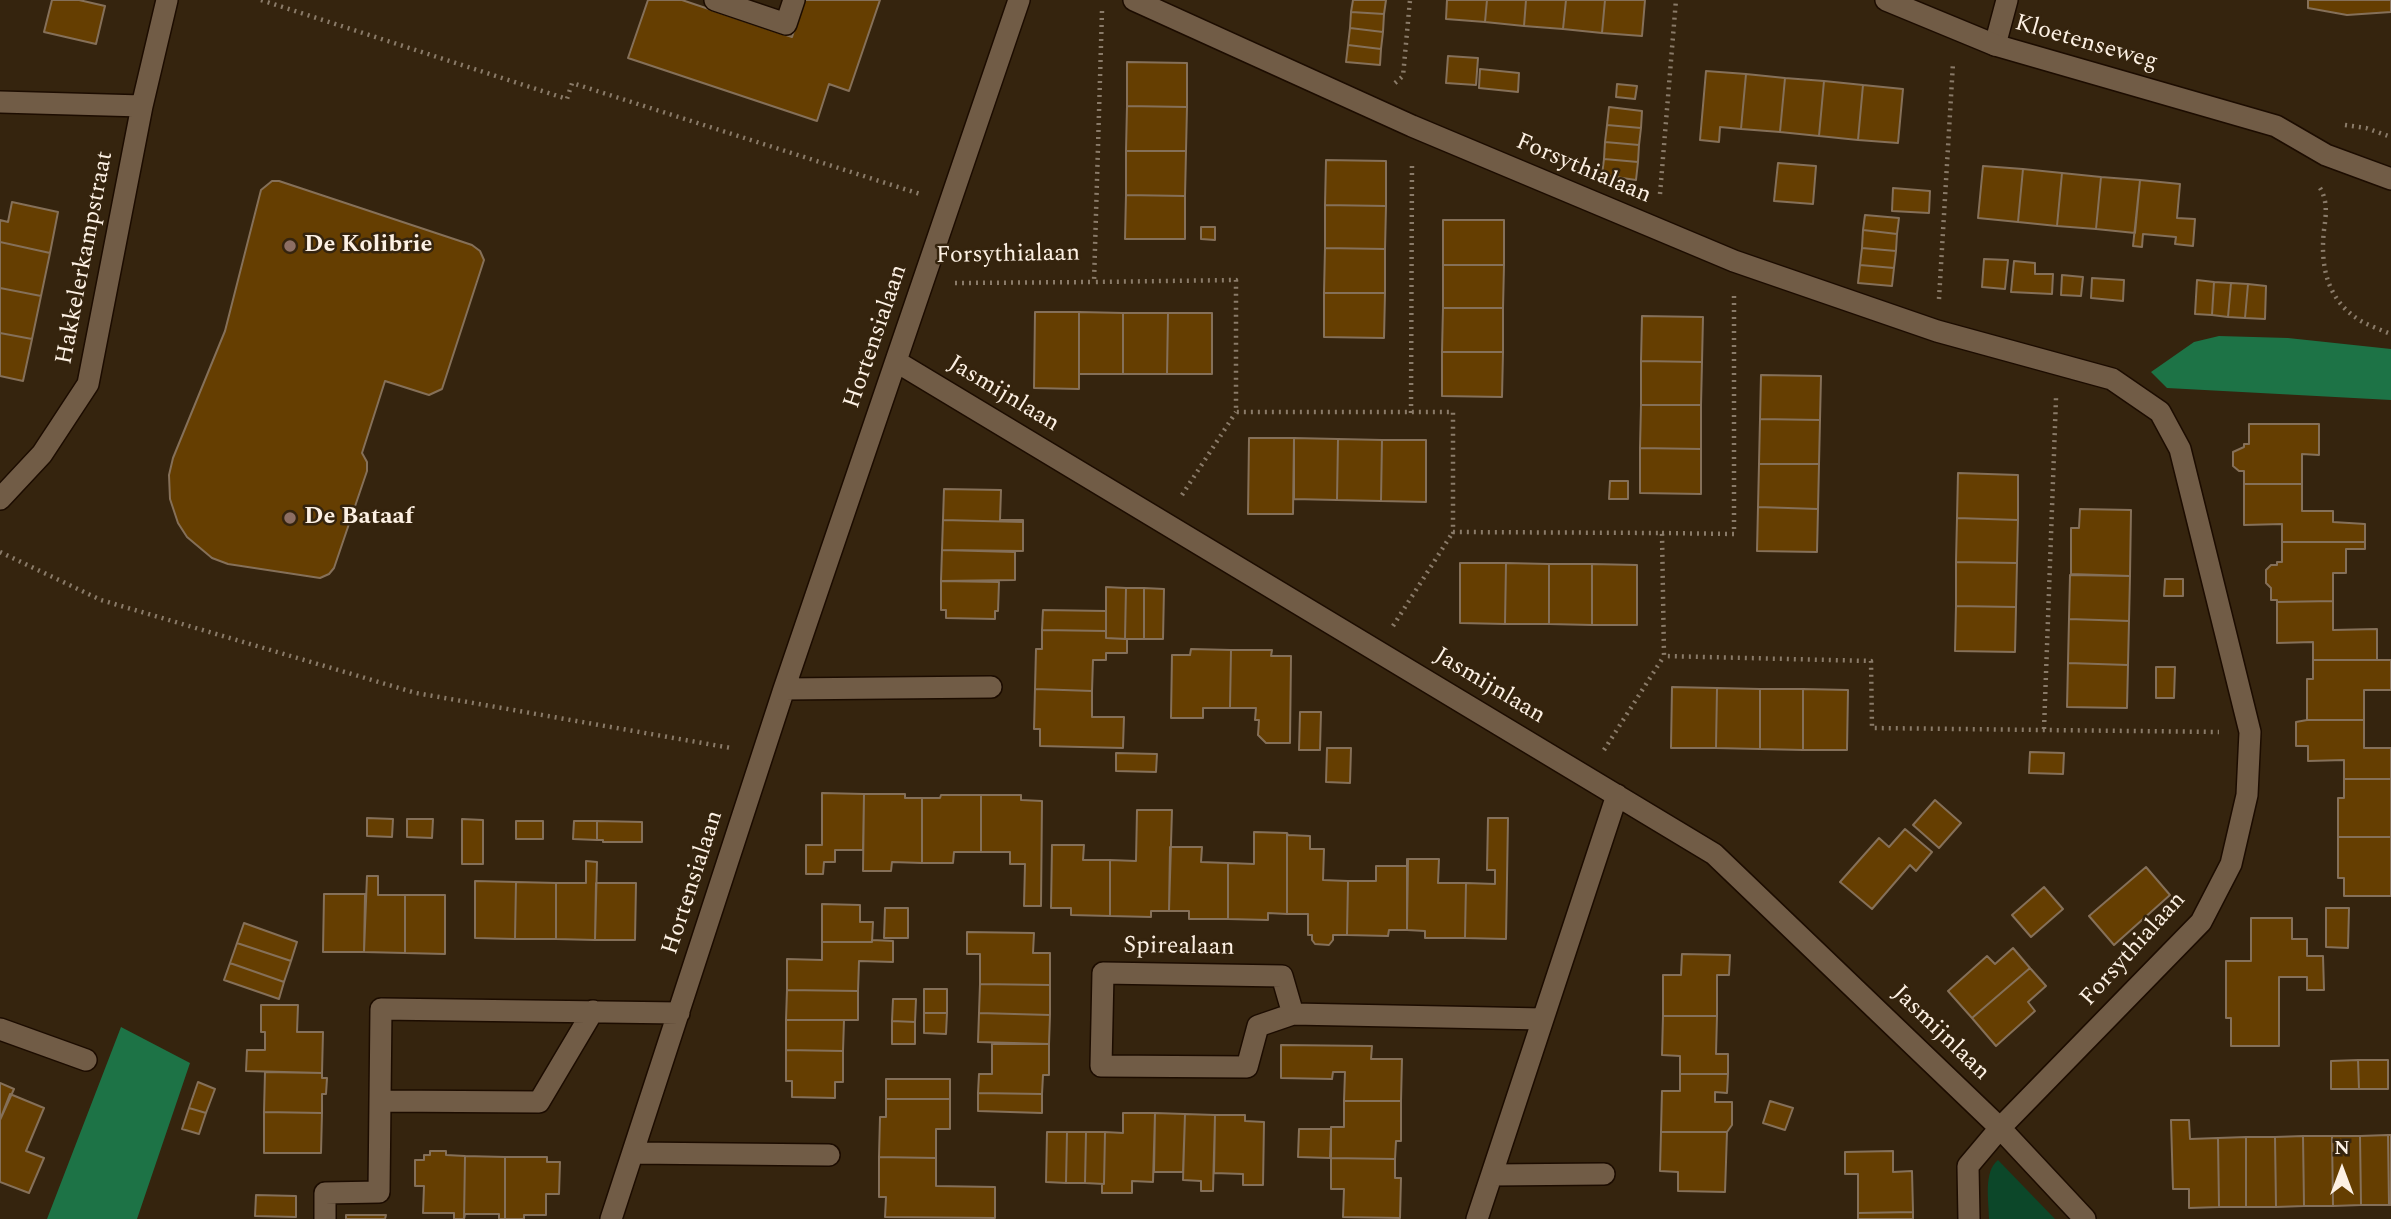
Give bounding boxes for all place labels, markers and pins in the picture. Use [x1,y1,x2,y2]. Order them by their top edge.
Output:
place label: De Kolibrie [304,232,432,260]
marker: De Kolibrie [282,238,298,254]
place label: De Bataaf [304,504,414,532]
marker: De Bataaf [282,510,298,526]

